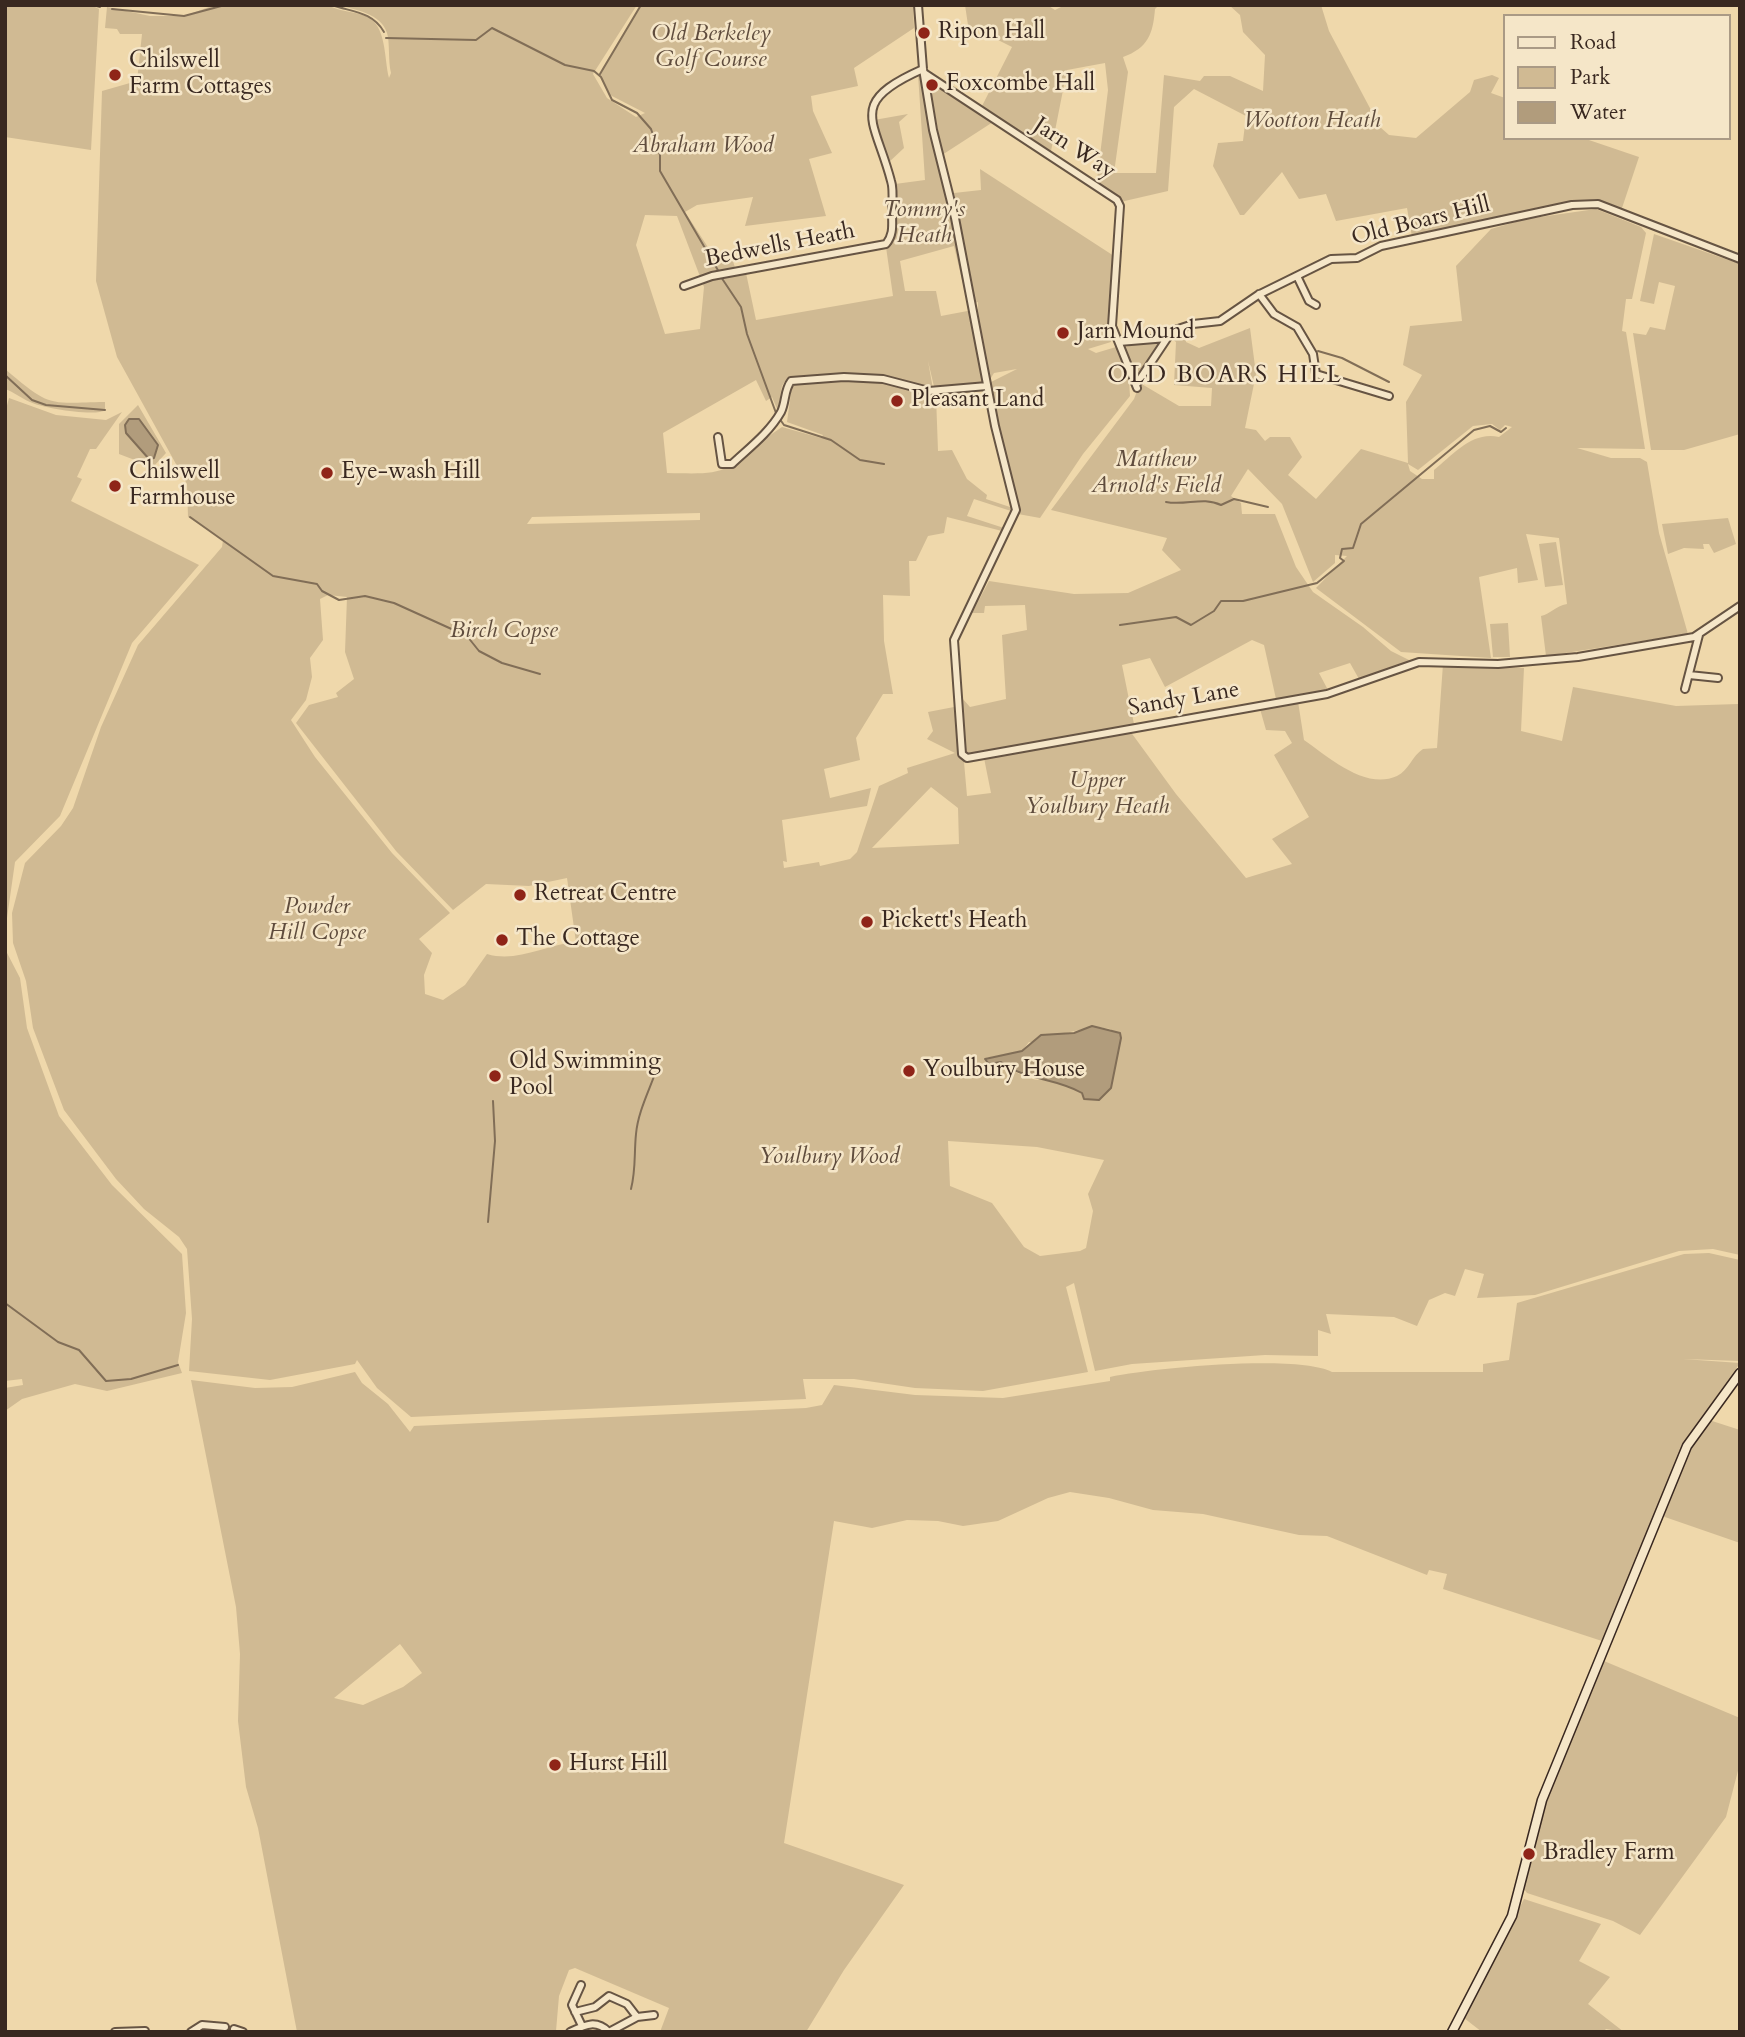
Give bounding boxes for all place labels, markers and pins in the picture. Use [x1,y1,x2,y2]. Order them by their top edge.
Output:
place label: Ripon Hall [938,19,1045,47]
marker: Ripon Hall [916,25,932,41]
place label: Chilswell Farm Cottages [129,48,272,102]
marker: Chilswell Farm Cottages [107,67,123,83]
place label: Foxcombe Hall [946,71,1095,99]
marker: Foxcombe Hall [924,77,940,93]
place label: Jarn Mound [1077,319,1194,347]
marker: Jarn Mound [1055,325,1071,341]
place label: Pleasant Land [911,387,1044,415]
marker: Pleasant Land [889,393,905,409]
place label: Chilswell Farmhouse [129,459,236,513]
place label: Eye-wash Hill [341,459,480,487]
marker: Eye-wash Hill [319,465,335,481]
marker: Chilswell Farmhouse [107,478,123,494]
place label: Retreat Centre [534,881,677,909]
marker: Retreat Centre [512,887,528,903]
place label: Pickett's Heath [881,908,1027,936]
marker: Pickett's Heath [859,914,875,930]
place label: The Cottage [516,926,640,954]
marker: The Cottage [494,932,510,948]
place label: Old Swimming Pool [509,1049,661,1103]
place label: Youlbury House [923,1057,1085,1085]
marker: Youlbury House [901,1063,917,1079]
marker: Old Swimming Pool [487,1068,503,1084]
place label: Hurst Hill [569,1751,668,1779]
marker: Hurst Hill [547,1757,563,1773]
place label: Bradley Farm [1543,1840,1675,1868]
marker: Bradley Farm [1521,1846,1537,1862]

